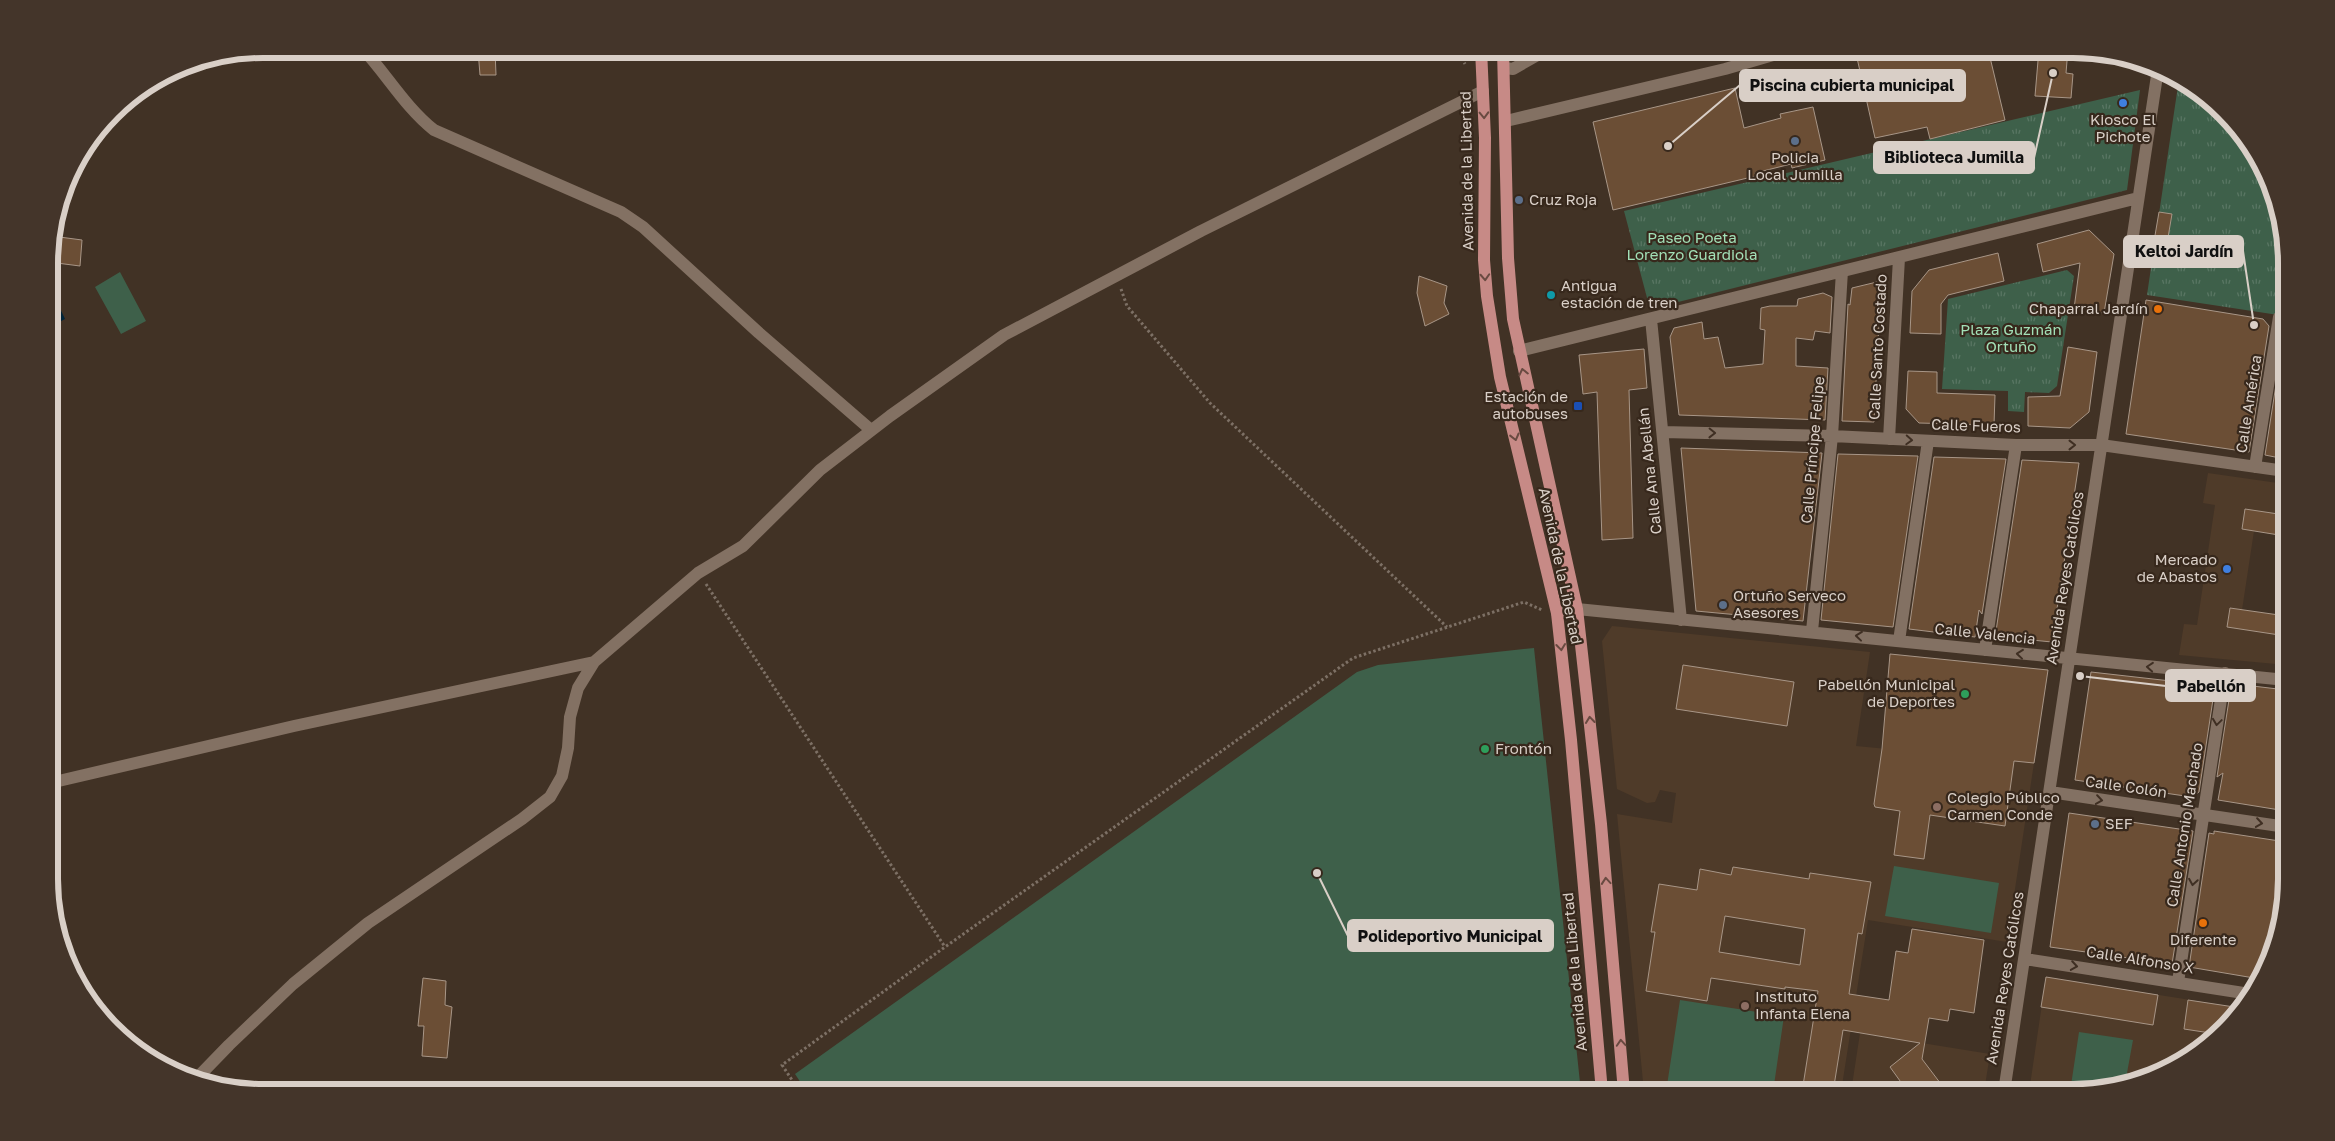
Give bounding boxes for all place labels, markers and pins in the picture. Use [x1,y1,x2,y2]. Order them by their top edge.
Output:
callout: Piscina cubierta municipal [1740,70,1965,101]
marker: Kiosco El Pichote [2117,97,2129,109]
place label: Kiosco El Pichote [2090,110,2156,145]
marker: Policia Local Jumilla [1789,135,1801,147]
callout: Biblioteca Jumilla [1874,142,2034,173]
place label: Policia Local Jumilla [1747,148,1843,183]
place label: Cruz Roja [1529,190,1597,208]
marker: Cruz Roja [1513,194,1525,206]
callout: Keltoi Jardín [2124,236,2243,267]
place label: Antigua estación de tren [1561,276,1678,311]
marker: Antigua estación de tren [1545,289,1557,301]
place label: Chaparral Jardín [2029,299,2148,317]
marker: Chaparral Jardín [2152,303,2164,315]
place label: Estación de autobuses [1484,387,1568,422]
marker: Estación de autobuses [1572,400,1584,412]
place label: Mercado de Abastos [2137,550,2217,585]
marker: Mercado de Abastos [2221,563,2233,575]
place label: Ortuño Serveco Asesores [1733,586,1846,621]
marker: Ortuño Serveco Asesores [1717,599,1729,611]
callout: Pabellón [2166,670,2255,701]
place label: Pabellón Municipal de Deportes [1818,675,1955,710]
marker: Pabellón Municipal de Deportes [1959,688,1971,700]
place label: Frontón [1495,739,1552,757]
marker: Frontón [1479,743,1491,755]
place label: Colegio Público Carmen Conde [1947,788,2060,823]
marker: Colegio Público Carmen Conde [1931,801,1943,813]
place label: SEF [2105,814,2133,832]
marker: SEF [2089,818,2101,830]
marker: Diferente [2197,917,2209,929]
callout: Polideportivo Municipal [1348,920,1553,951]
place label: Diferente [2170,930,2237,948]
place label: Instituto Infanta Elena [1755,987,1850,1022]
marker: Instituto Infanta Elena [1739,1000,1751,1012]

